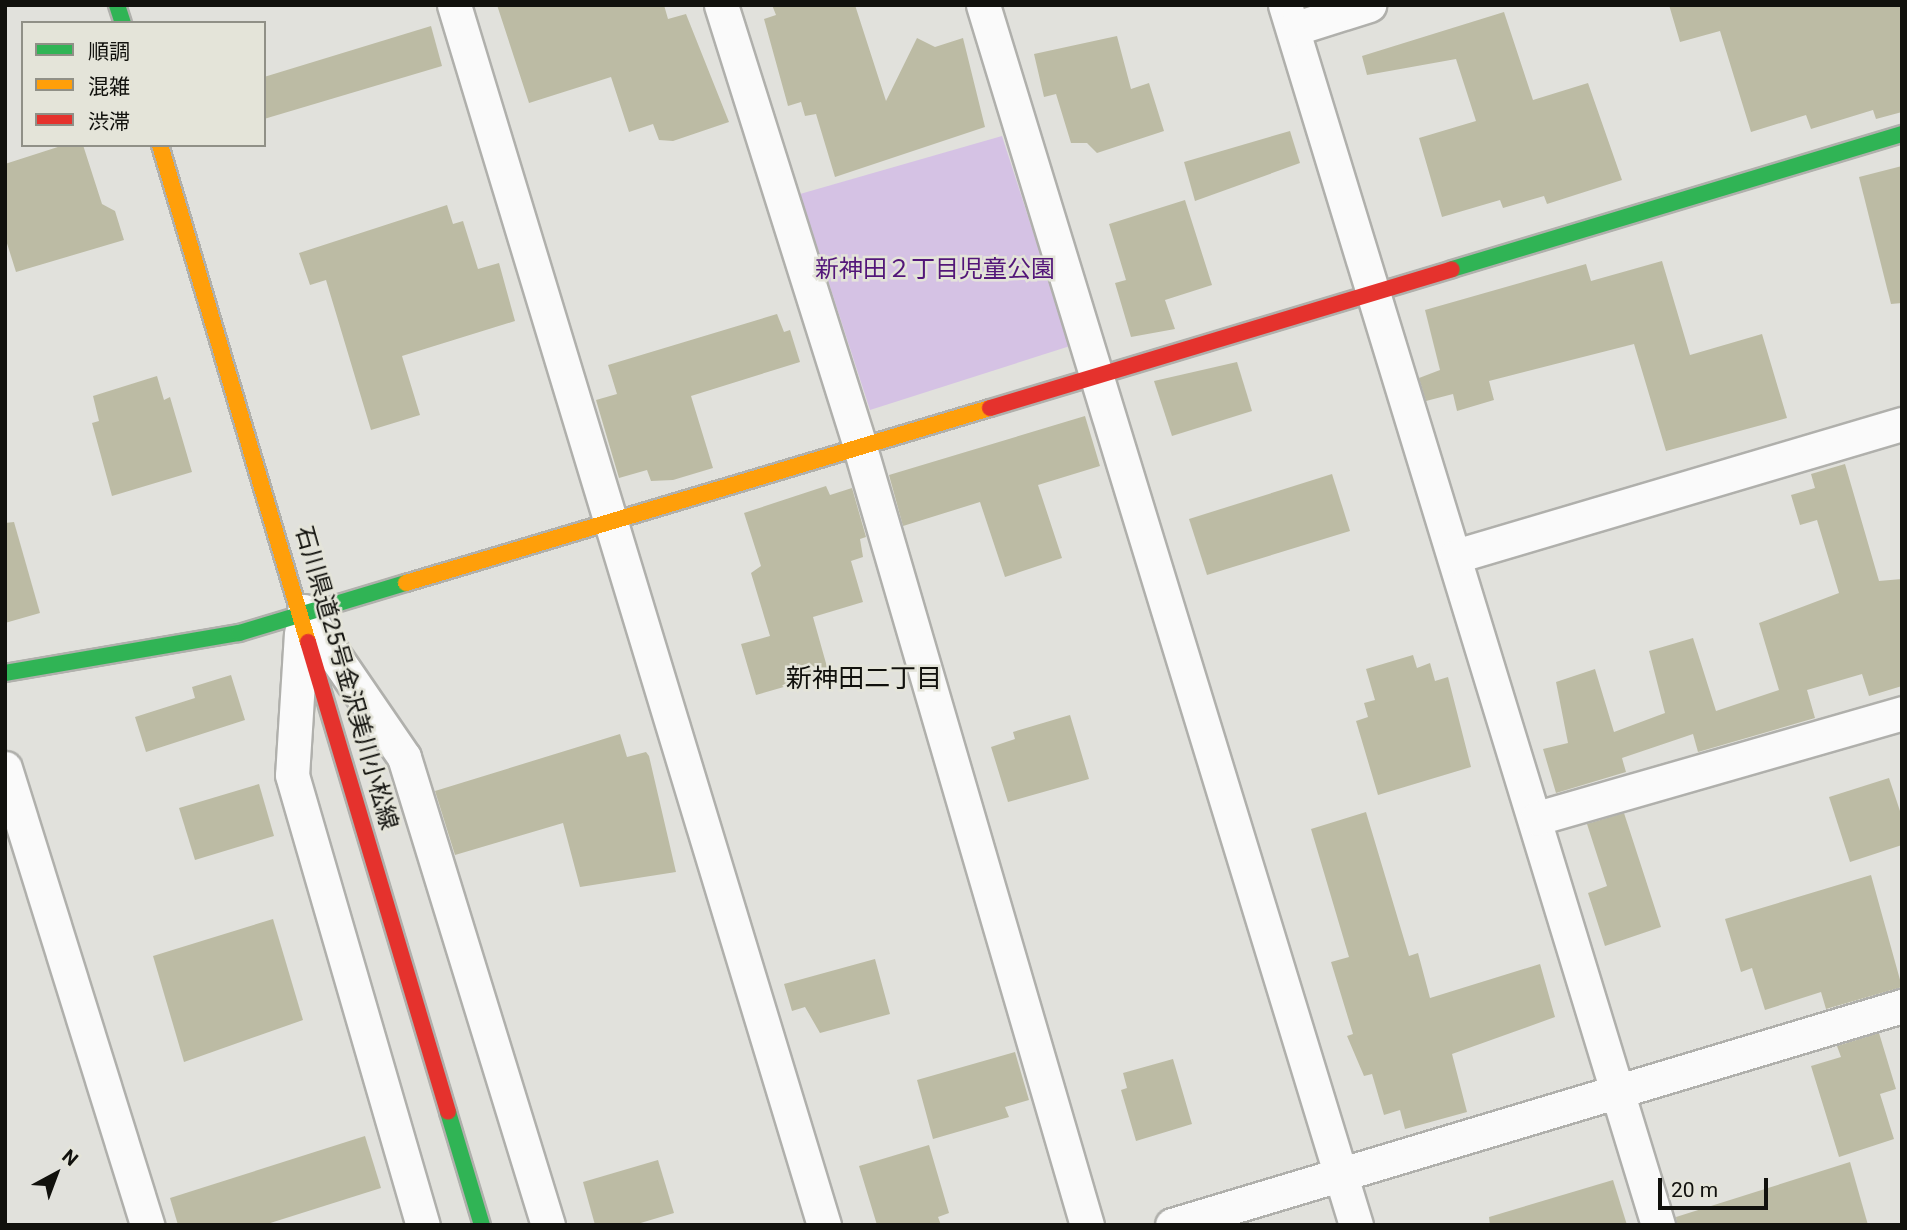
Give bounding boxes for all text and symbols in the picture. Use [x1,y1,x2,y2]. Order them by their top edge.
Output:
legend [21,21,266,147]
text: 順調 [88,40,130,64]
text: 混雑 [88,75,130,99]
text: 渋滞 [88,110,130,134]
park label: 新神田２丁目児童公園 [815,256,1055,284]
street label: 石川県道25号金沢美川小松線 [289,523,403,833]
district label: 新神田二丁目 [786,663,942,695]
north arrow [21,1139,91,1209]
text: N [58,1145,83,1171]
scale bar [1662,1164,1772,1208]
text: 20 m [1671,1178,1718,1202]

